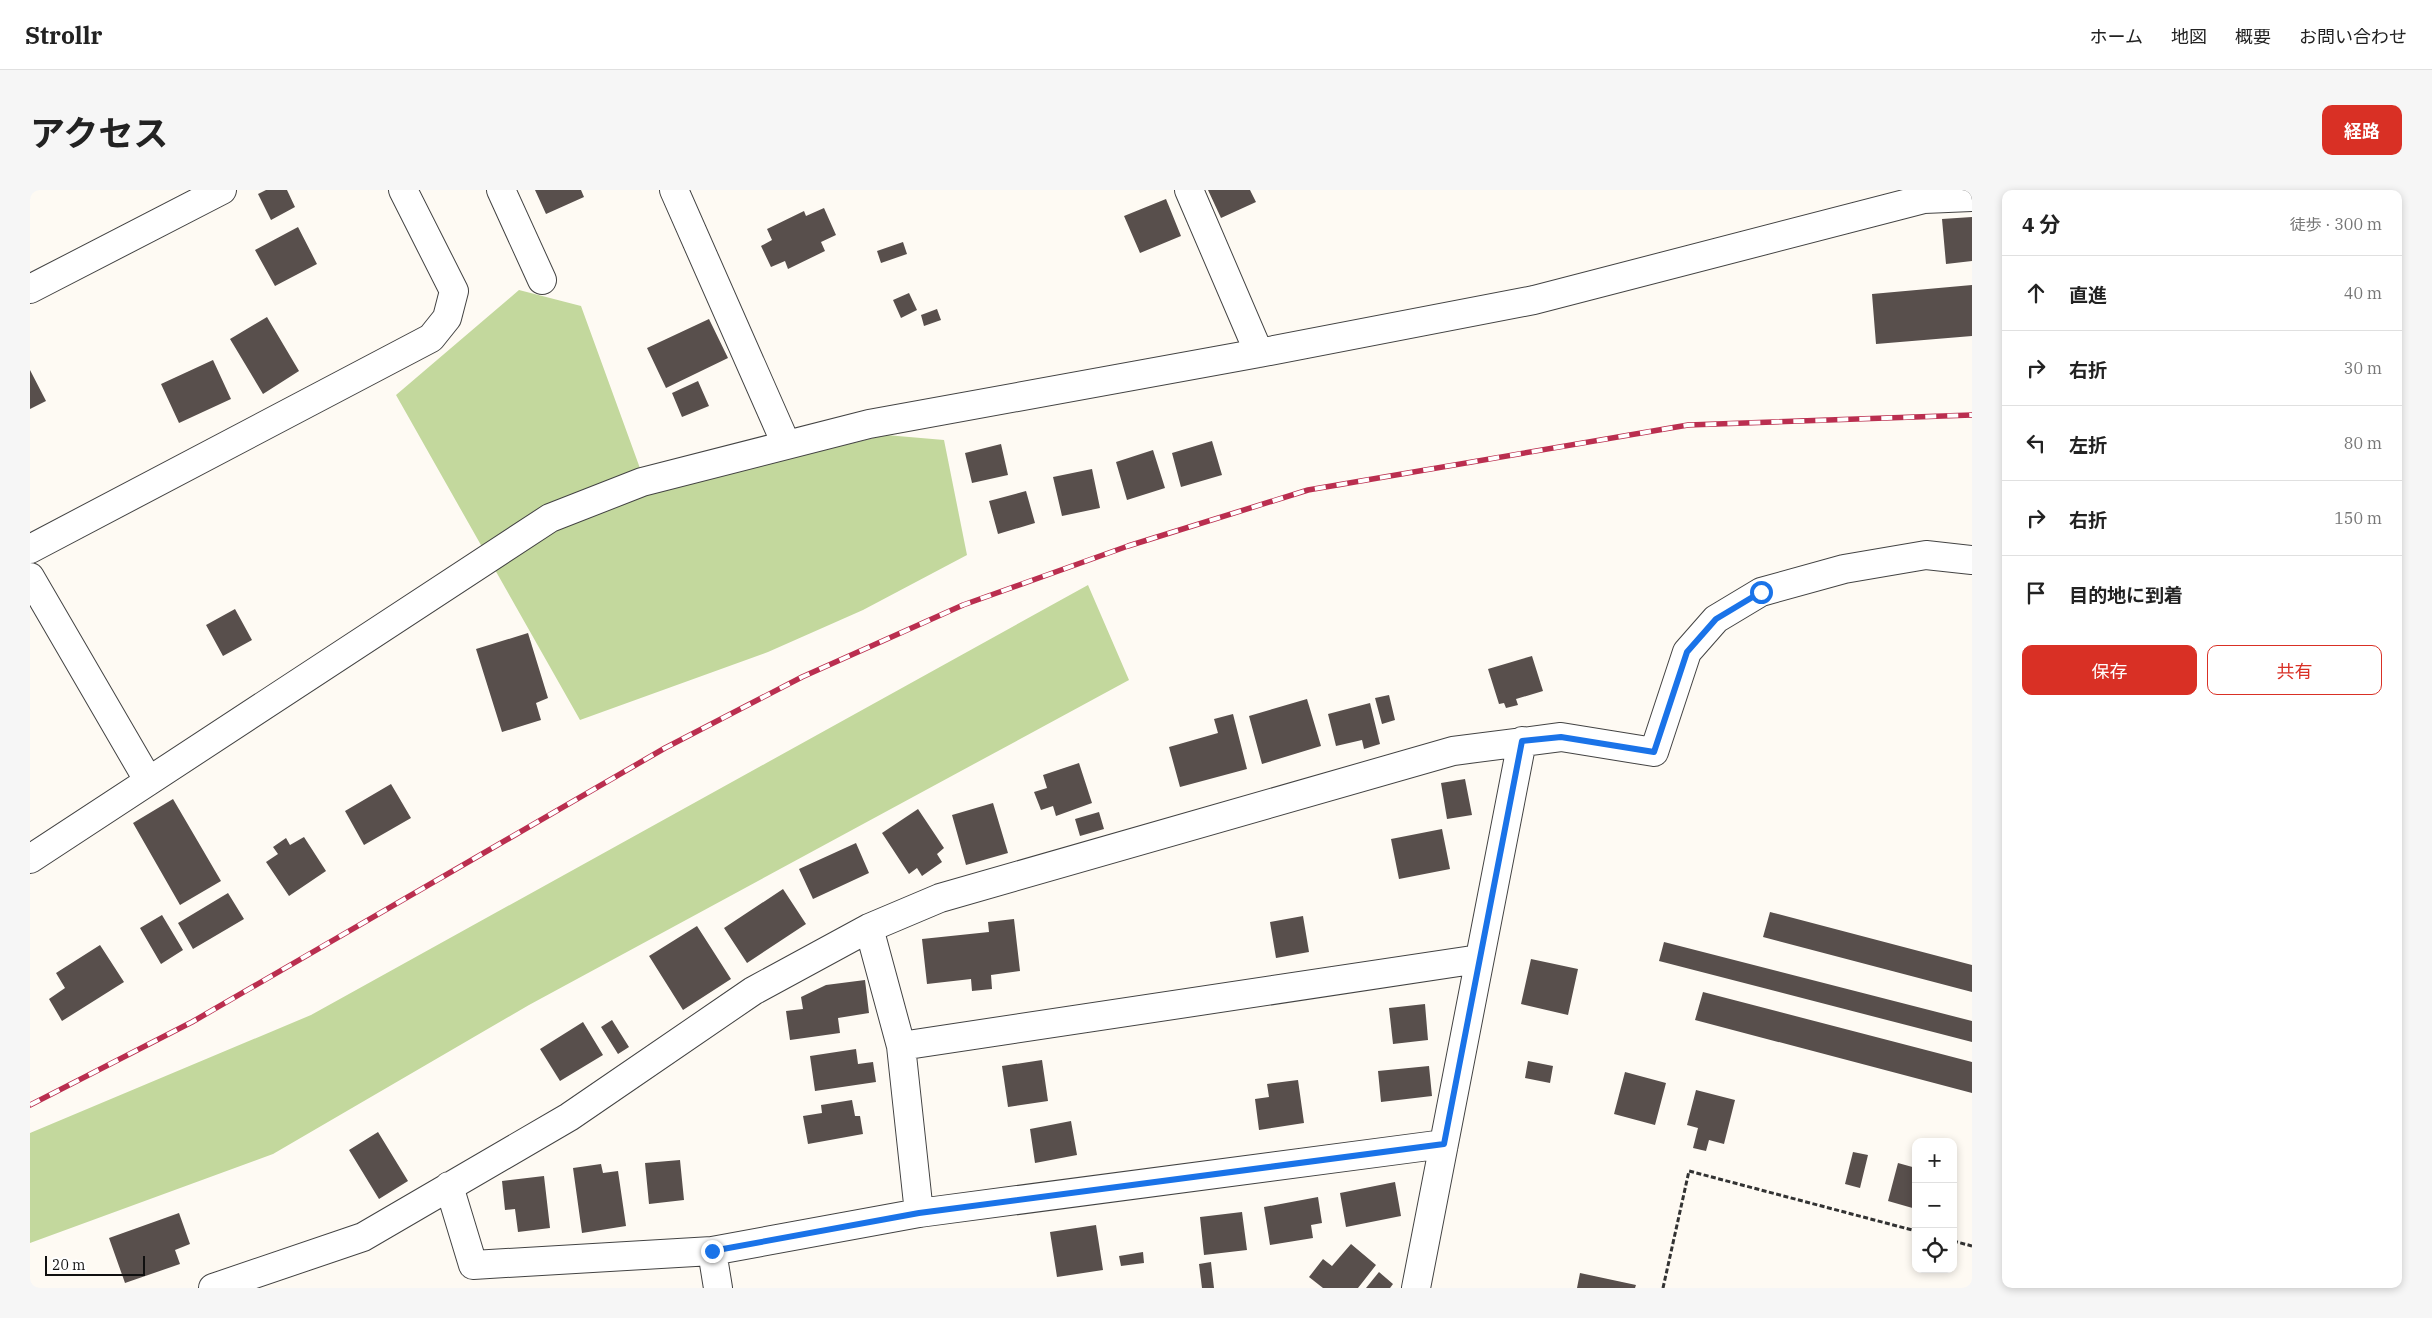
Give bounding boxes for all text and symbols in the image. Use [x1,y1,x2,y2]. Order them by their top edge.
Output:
text: Strollr [25,19,102,51]
text: ホーム [2090,25,2143,48]
text: 地図 [2171,25,2207,48]
text: 概要 [2235,25,2271,48]
text: お問い合わせ [2299,25,2407,48]
button: 経路 [2322,105,2402,155]
text: アクセス [30,110,168,156]
text: 4 分 [2022,210,2060,238]
text: 徒歩 · 300 m [2290,214,2382,234]
icon: ahead [2022,279,2050,307]
text: 直進 [2069,283,2107,307]
text: 40 m [2344,283,2382,303]
icon: right [2022,354,2050,382]
text: 右折 [2069,358,2107,382]
text: 30 m [2344,358,2382,378]
icon: left [2022,429,2050,457]
text: 左折 [2069,433,2107,457]
text: 80 m [2344,433,2382,453]
icon: right [2022,504,2050,532]
text: 右折 [2069,508,2107,532]
text: 150 m [2334,508,2382,528]
icon: arrive [2022,579,2050,607]
route start [1750,581,1773,604]
text: 目的地に到着 [2069,583,2183,607]
button: 保存 [2022,645,2197,695]
button: 共有 [2207,645,2382,695]
map controls [1912,1138,1957,1273]
button: + [1912,1138,1957,1183]
button: − [1912,1183,1957,1228]
button: locate [1912,1228,1957,1273]
route end [701,1240,724,1263]
scale bar [45,1253,145,1276]
text: 20 m [52,1256,85,1274]

